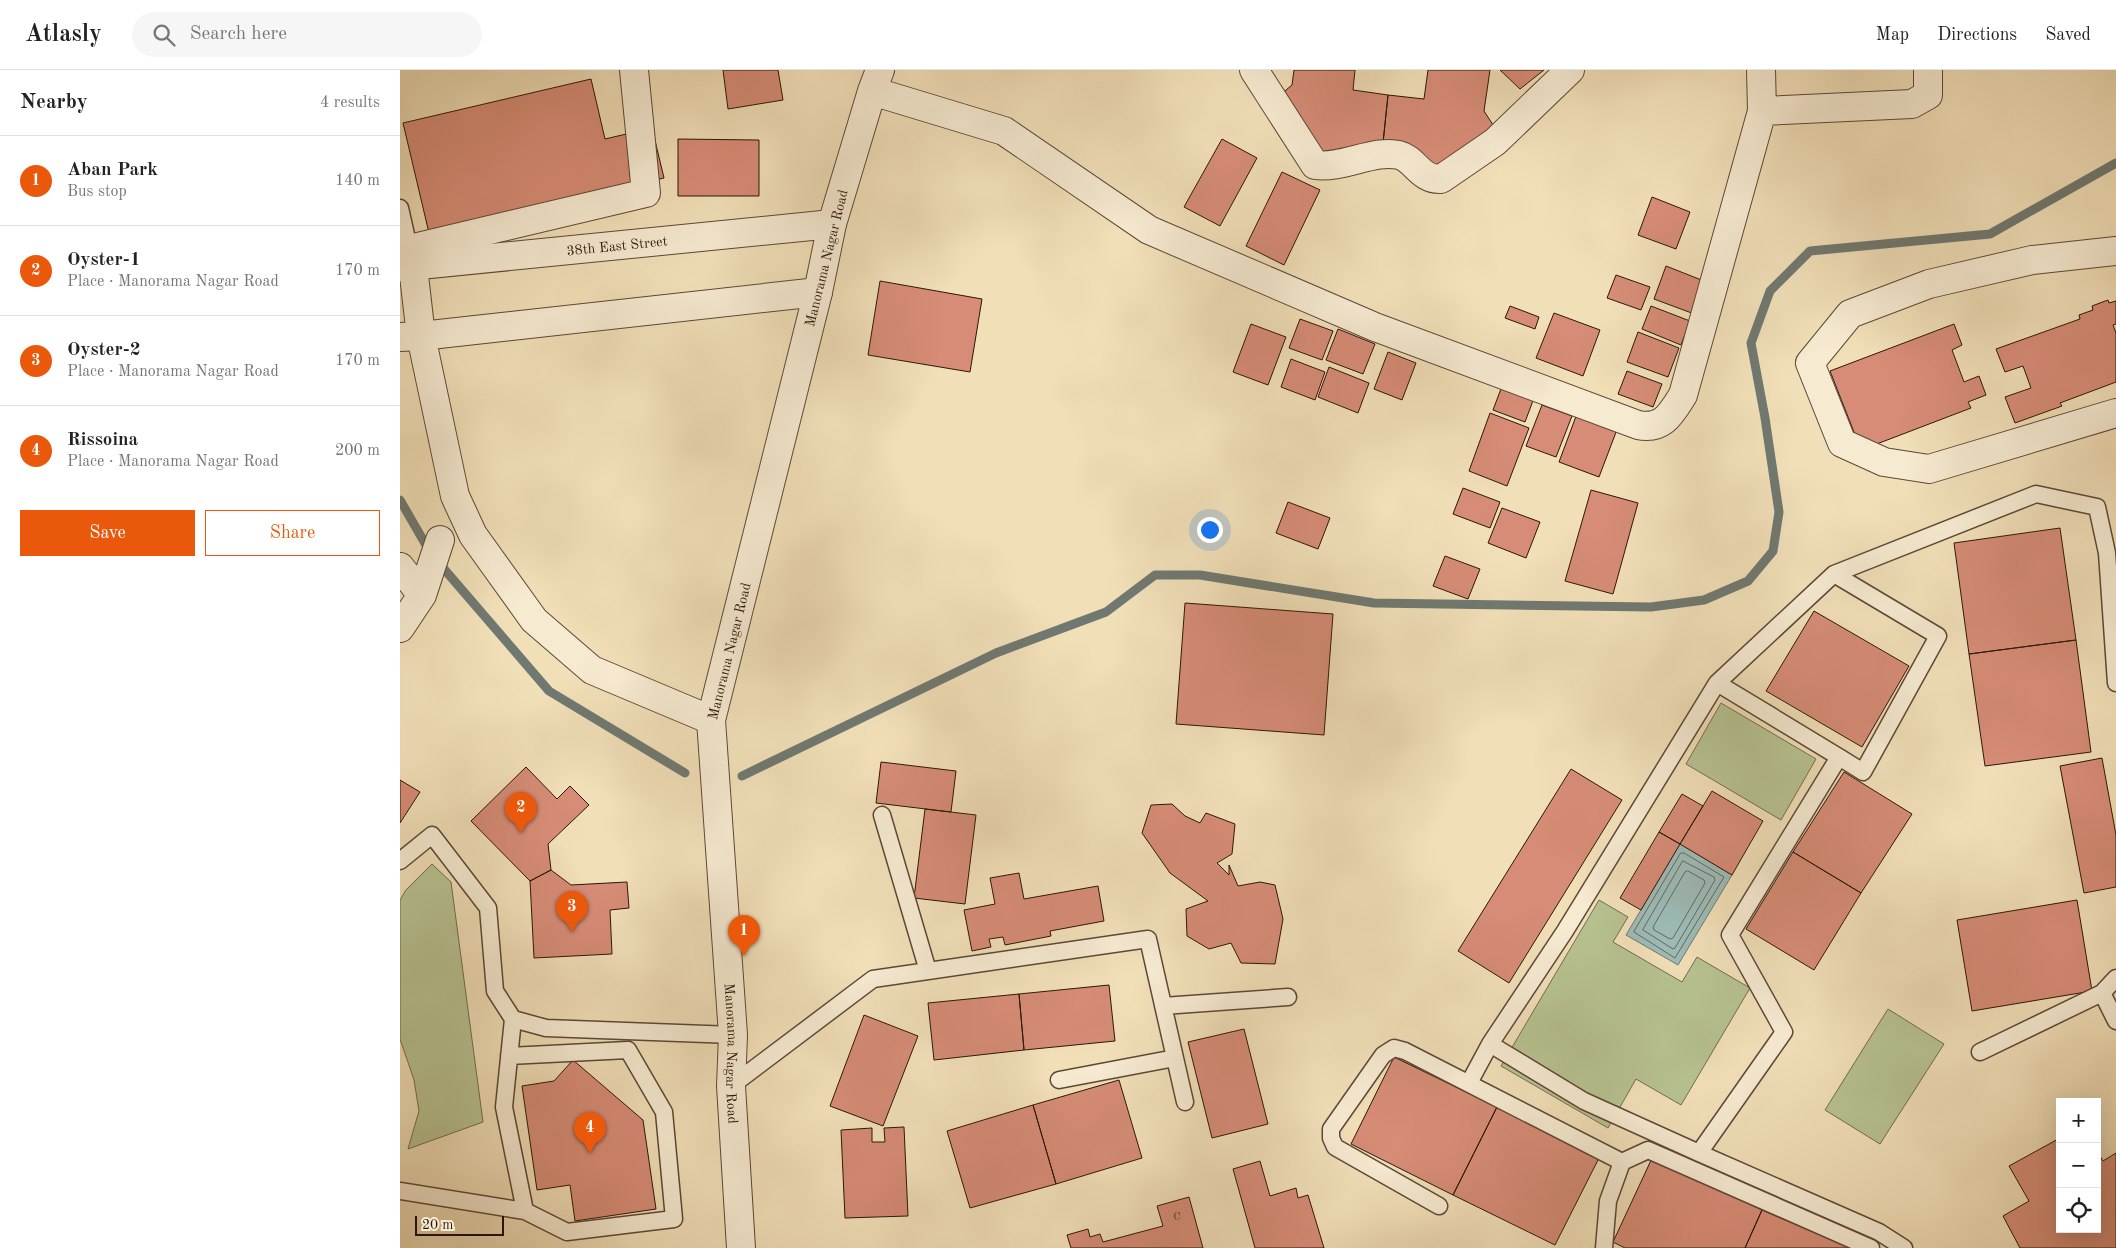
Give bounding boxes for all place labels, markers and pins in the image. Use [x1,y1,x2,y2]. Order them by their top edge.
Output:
pin: 2 [505,792,537,833]
pin: 3 [556,891,588,932]
pin: 1 [728,915,760,956]
pin: 4 [574,1112,606,1153]

